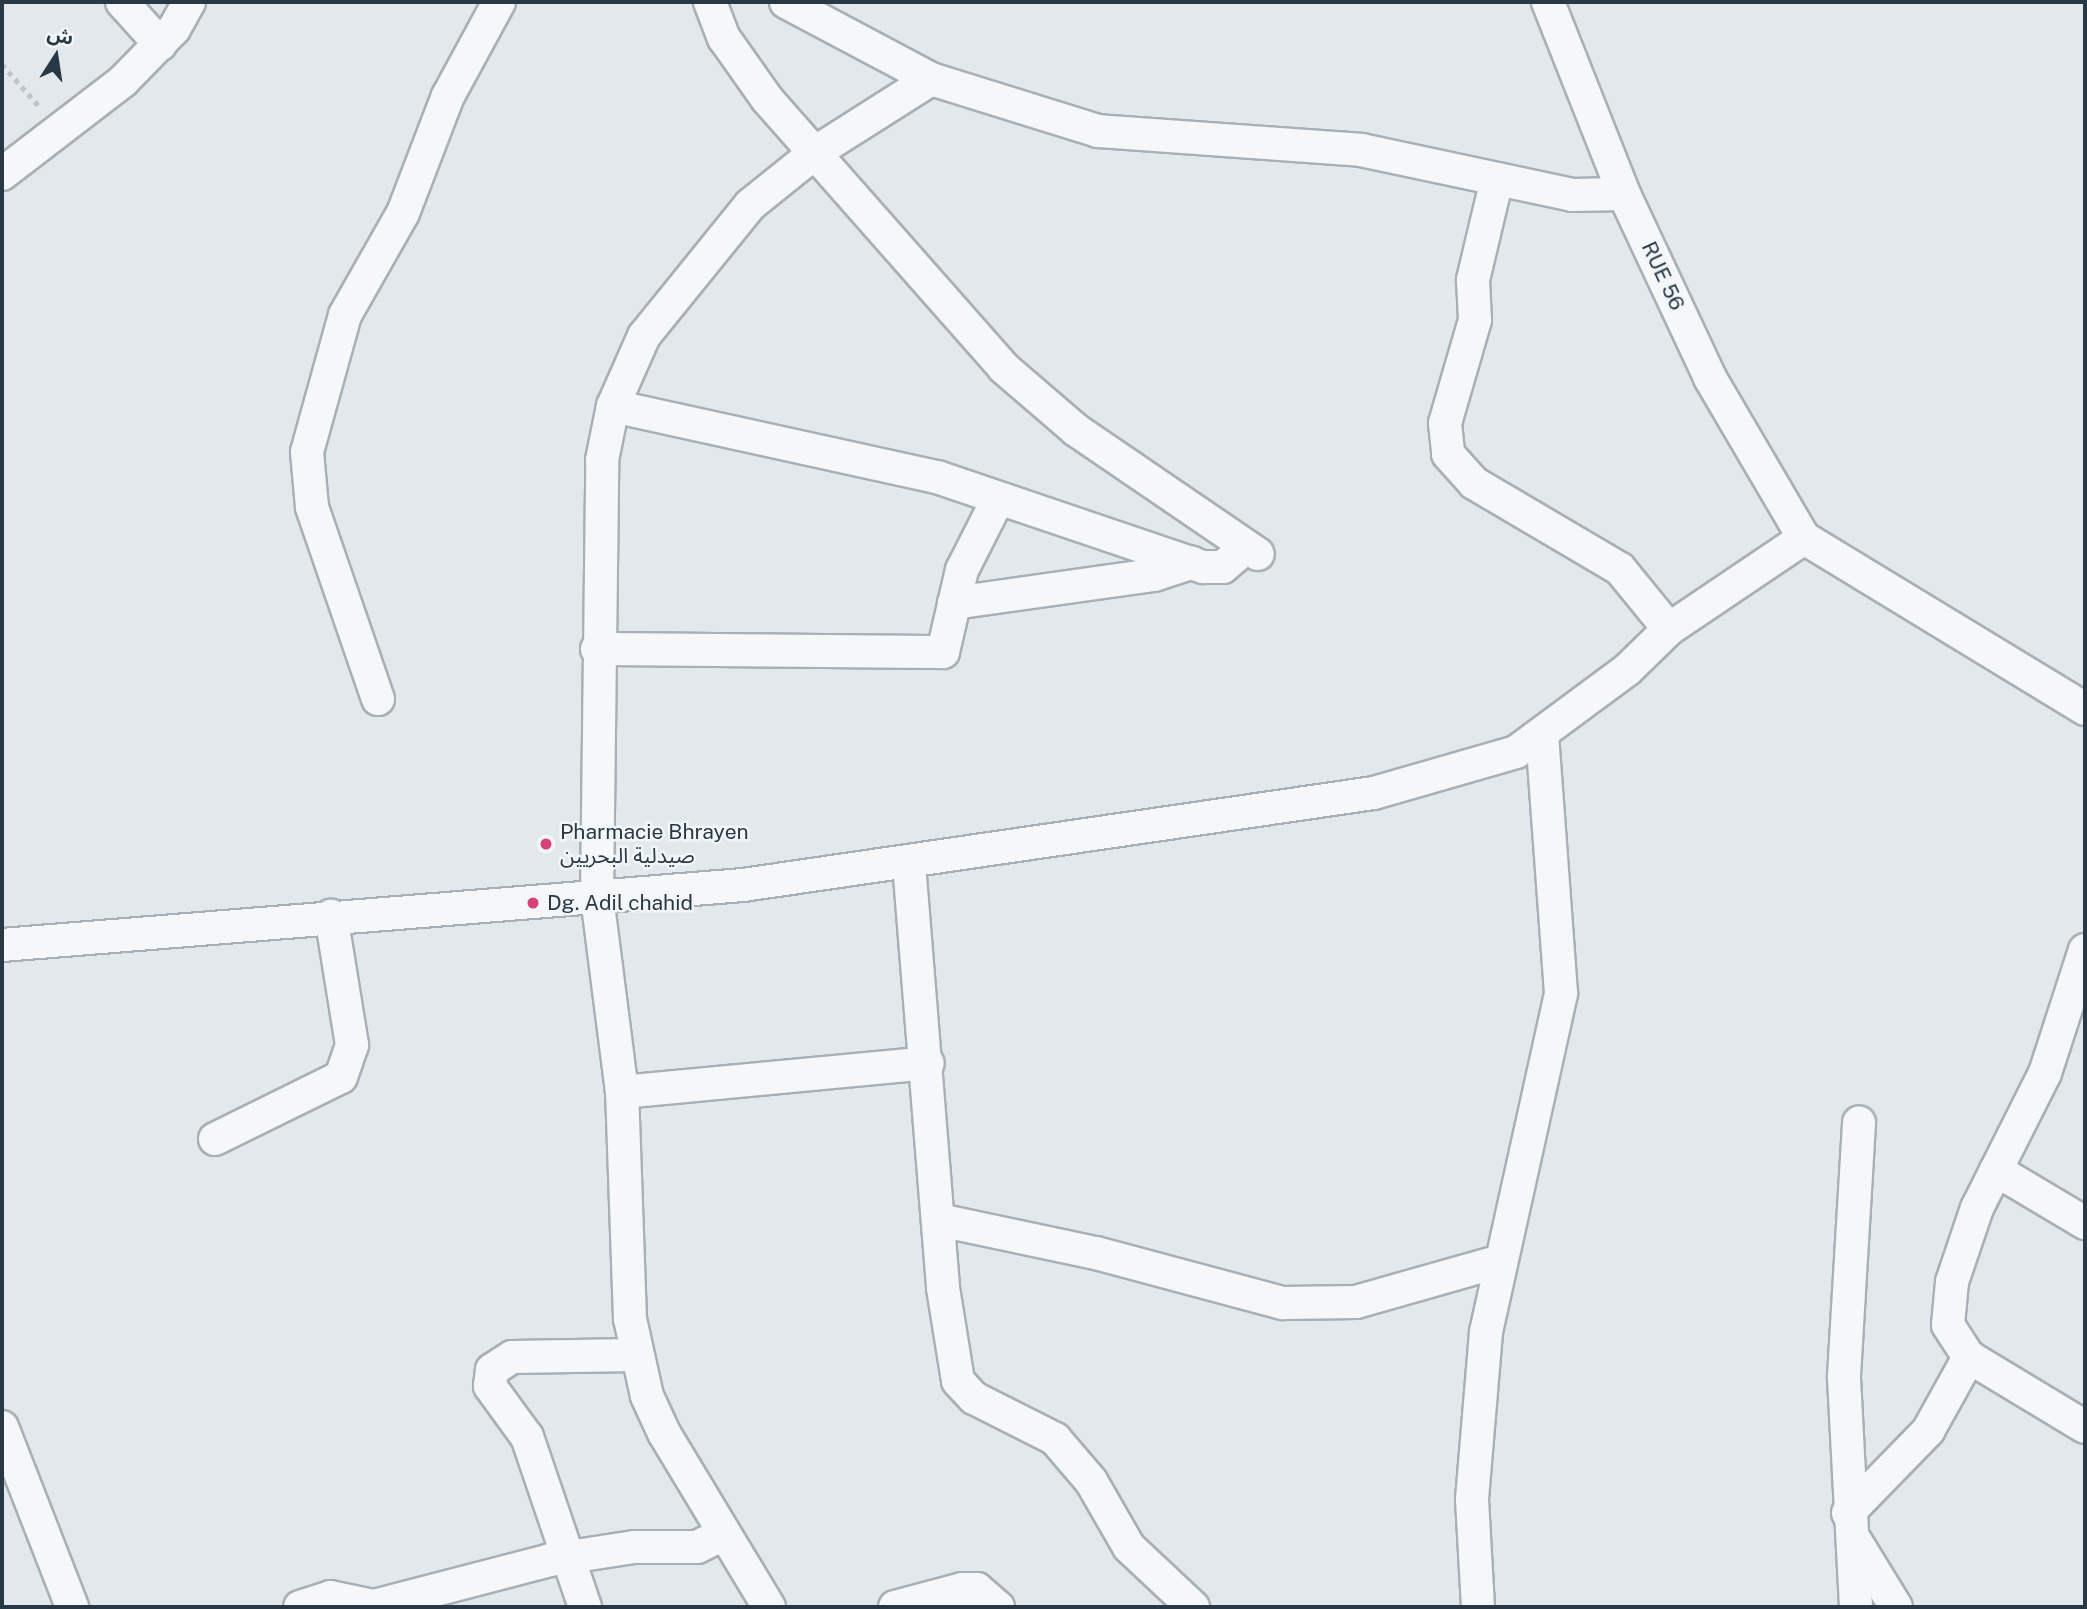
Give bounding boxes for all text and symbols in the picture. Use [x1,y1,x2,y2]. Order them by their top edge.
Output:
north arrow [21,21,91,91]
text: ش [45,22,75,49]
street label: RUE 56 [1636,238,1690,314]
place label: Pharmacie Bhrayen صيدلية البحريين [560,819,749,869]
marker: Pharmacie Bhrayen صيدلية البحريين [538,836,554,852]
place label: Dg. Adil chahid [547,890,693,916]
marker: Dg. Adil chahid [525,895,541,911]

